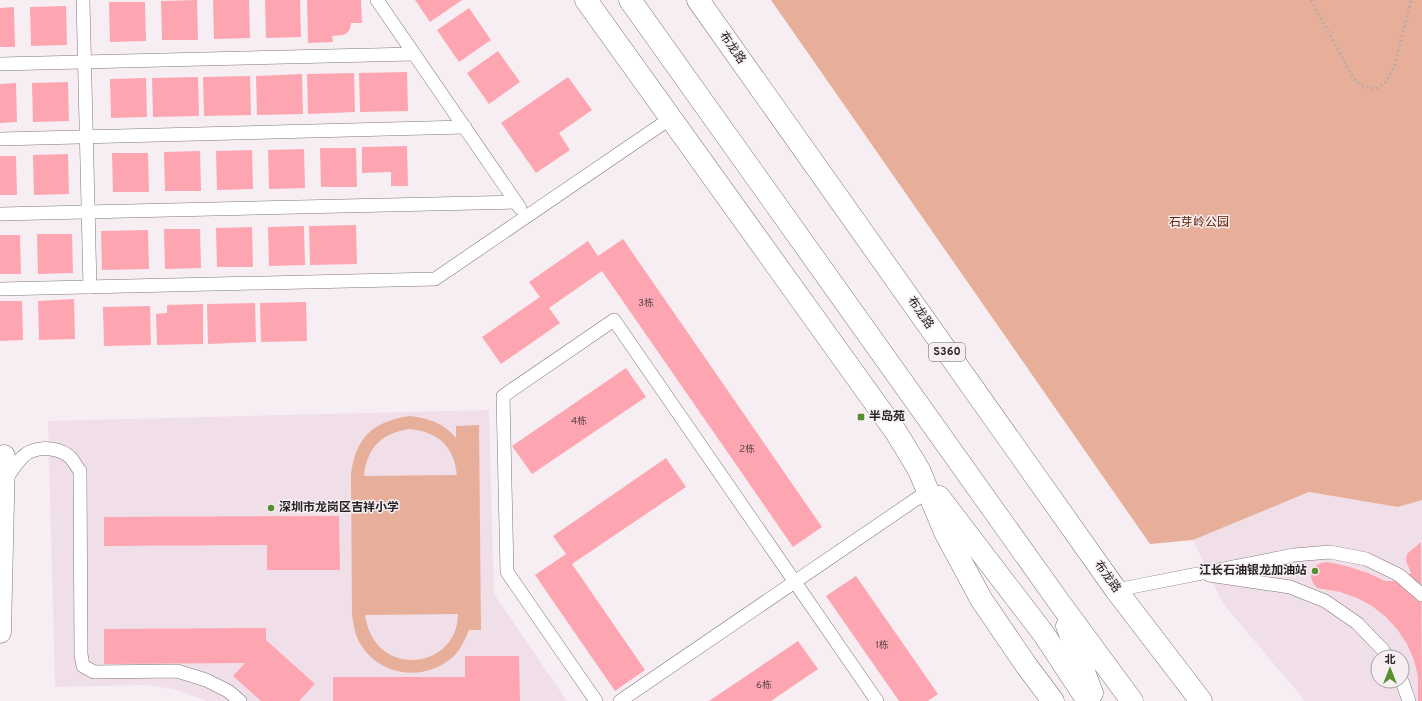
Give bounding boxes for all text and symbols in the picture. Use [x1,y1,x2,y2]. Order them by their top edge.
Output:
street label: 布龙路 [715,29,749,67]
park label: 石芽岭公园 [1169,215,1229,231]
street label: 布龙路 [903,294,937,332]
house number: 3栋 [638,297,654,310]
road number: S360 [929,343,965,361]
place label: 半岛苑 [869,409,905,425]
marker: 半岛苑 [856,412,866,422]
house number: 4栋 [571,415,587,428]
house number: 2栋 [739,443,755,456]
place label: 深圳市龙岗区吉祥小学 [279,500,399,516]
marker: 深圳市龙岗区吉祥小学 [266,503,276,513]
street label: 布龙路 [1090,558,1124,596]
place label: 江长石油银龙加油站 [1199,563,1307,579]
marker: 江长石油银龙加油站 [1310,566,1320,576]
house number: 1栋 [875,639,889,652]
north arrow [1370,649,1410,689]
text: 北 [1385,653,1396,667]
house number: 6栋 [756,679,772,692]

